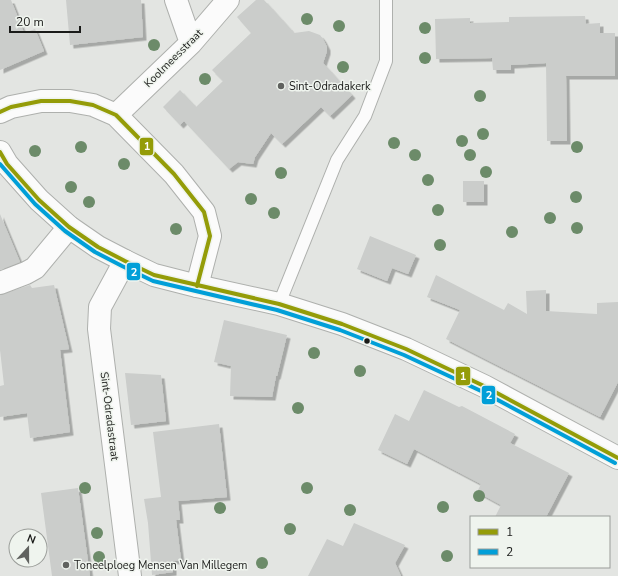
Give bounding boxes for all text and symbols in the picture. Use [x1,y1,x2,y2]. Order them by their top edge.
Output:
scale bar [10,8,80,34]
text: 20 m [16,14,44,30]
street label: Koolmeesstraat [141,26,206,91]
place label: Sint-Odradakerk [289,79,371,94]
marker: Sint-Odradakerk [276,81,286,91]
line badge: 1 [139,137,154,156]
text: 1 [144,139,150,154]
line badge: 2 [126,262,141,281]
text: 2 [131,265,138,280]
unlabelled marker [362,336,372,346]
line badge: 1 [455,366,471,386]
text: 1 [460,369,466,384]
street label: Sint-Odradastraat [97,371,122,461]
line badge: 2 [481,385,496,405]
text: 2 [486,388,493,403]
legend [470,516,610,568]
text: 1 [506,524,513,540]
north arrow [8,528,48,568]
text: N [25,531,38,548]
text: 2 [506,544,513,560]
place label: Toneelploeg Mensen Van Millegem [74,558,248,573]
marker: Toneelploeg Mensen Van Millegem [61,560,71,570]

